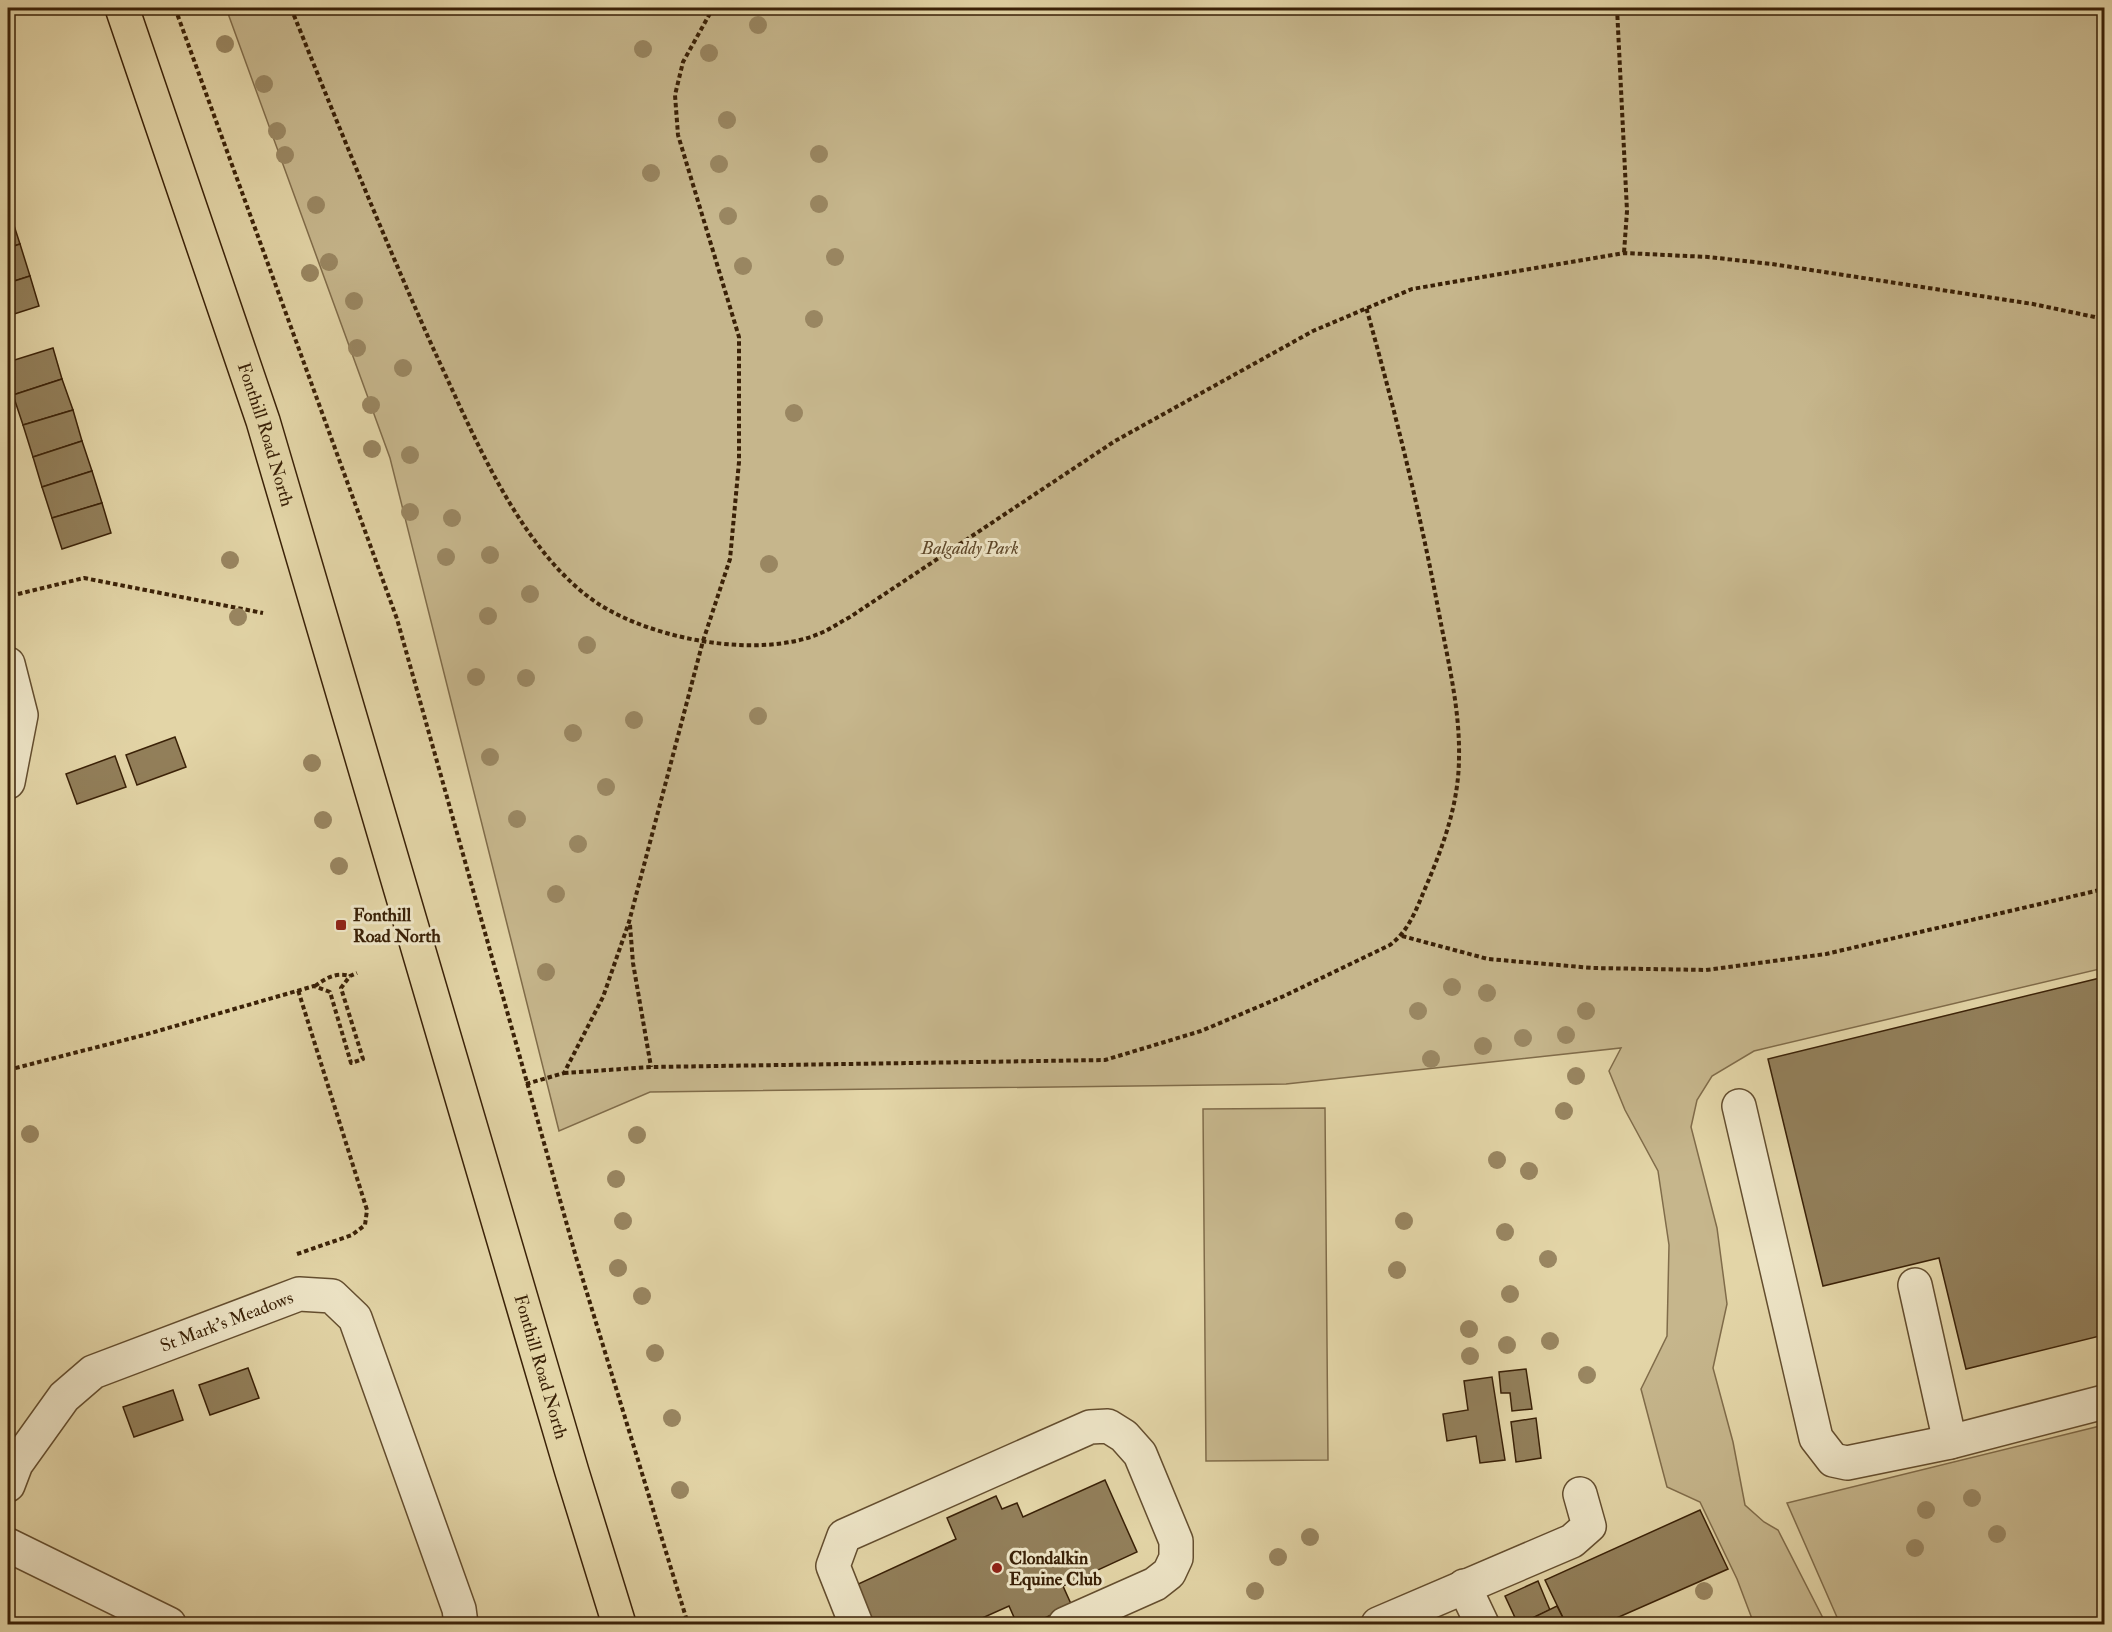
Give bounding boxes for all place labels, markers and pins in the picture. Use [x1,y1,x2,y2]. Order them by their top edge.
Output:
place label: Fonthill Road North [353,904,441,948]
marker: Fonthill Road North [334,918,348,932]
place label: Clondalkin Equine Club [1009,1547,1102,1591]
marker: Clondalkin Equine Club [990,1561,1004,1575]

